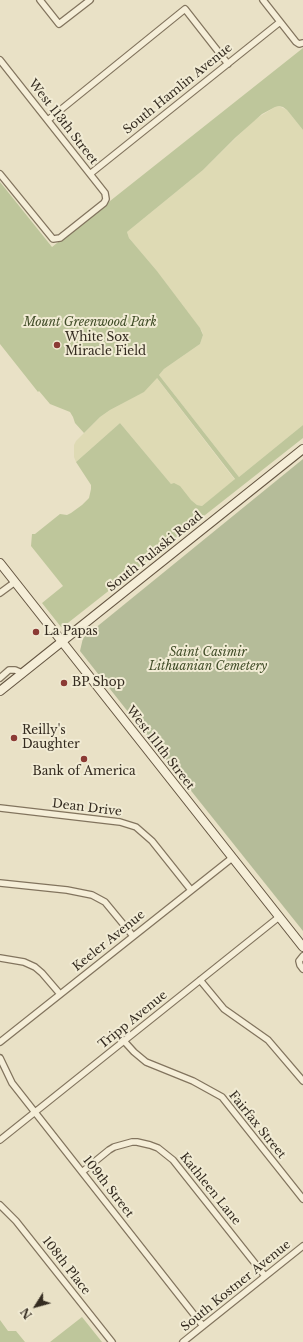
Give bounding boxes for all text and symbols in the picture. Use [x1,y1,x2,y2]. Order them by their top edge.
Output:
street label: South Hamlin Avenue [121,41,235,137]
street label: West 113th Street [25,77,101,167]
park label: Mount Greenwood Park [23,316,157,330]
place label: White Sox Miracle Field [65,331,146,359]
marker: White Sox Miracle Field [52,340,62,350]
street label: South Pulaski Road [104,509,206,595]
place label: La Papas [44,625,98,639]
marker: La Papas [31,627,41,637]
park label: Saint Casimir Lithuanian Cemetery [149,646,267,674]
place label: BP Shop [72,676,125,690]
marker: BP Shop [59,678,69,688]
street label: West 111th Street [123,703,197,793]
place label: Reilly's Daughter [22,724,80,752]
marker: Reilly's Daughter [9,733,19,743]
marker: Bank of America [79,754,89,764]
place label: Bank of America [32,765,136,779]
street label: Dean Drive [51,797,123,819]
street label: Keeler Avenue [70,908,148,974]
street label: Tripp Avenue [96,988,170,1052]
street label: Fairfax Street [225,1088,289,1162]
street label: Kathleen Lane [177,1150,243,1228]
street label: 109th Street [80,1153,136,1221]
street label: 108th Place [39,1234,93,1298]
street label: South Kostner Avenue [178,1237,294,1335]
north arrow [16,1286,56,1326]
text: N [18,1305,35,1322]

